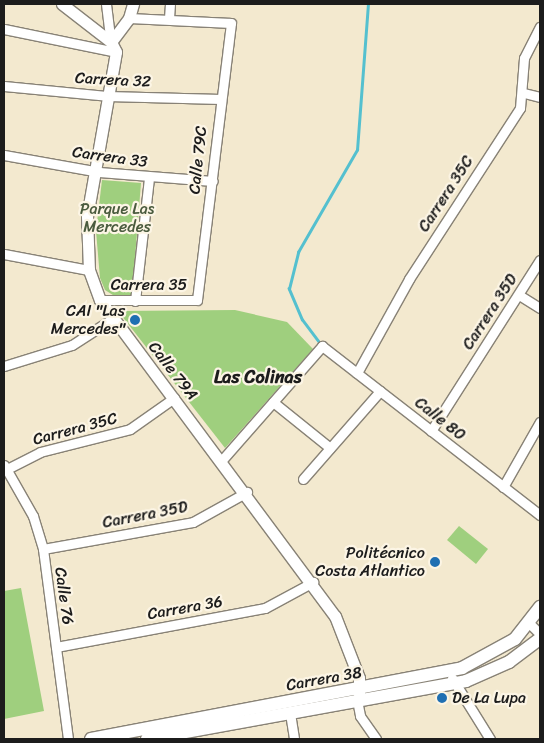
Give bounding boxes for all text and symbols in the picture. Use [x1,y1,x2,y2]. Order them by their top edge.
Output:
street label: Carrera 32 [74,68,152,92]
street label: Calle 79C [185,125,211,195]
street label: Carrera 33 [71,142,149,172]
street label: Carrera 35C [414,152,478,236]
park label: Parque Las Mercedes [79,199,155,237]
street label: Carrera 35D [458,271,522,353]
street label: Carrera 35 [111,275,187,295]
place label: CAI "Las Mercedes" [51,301,125,339]
marker: CAI "Las Mercedes" [129,314,141,326]
street label: Calle 79A [144,338,202,404]
district label: Las Colinas [215,366,301,388]
street label: Calle 80 [411,393,469,445]
street label: Carrera 35C [31,409,119,449]
street label: Carrera 35D [101,497,189,533]
place label: Politécnico Costa Atlantico [314,543,425,581]
marker: Politécnico Costa Atlantico [429,556,441,568]
street label: Calle 76 [50,566,78,626]
street label: Carrera 36 [146,592,224,624]
street label: Carrera 38 [285,663,363,695]
place label: De La Lupa [452,688,526,708]
marker: De La Lupa [436,692,448,704]

